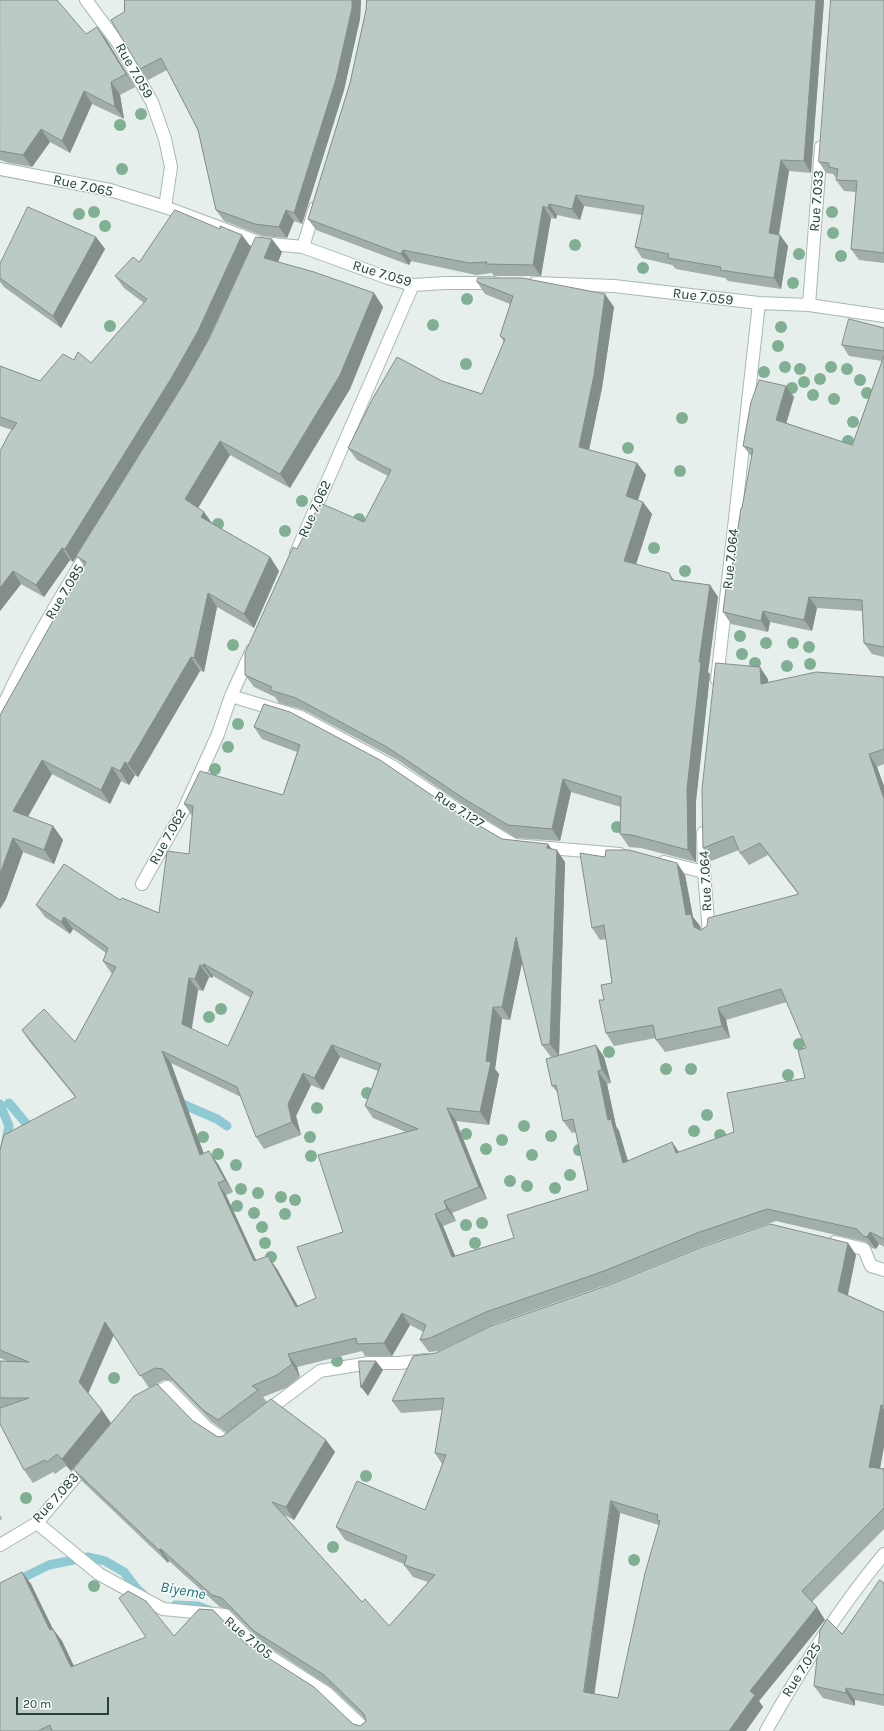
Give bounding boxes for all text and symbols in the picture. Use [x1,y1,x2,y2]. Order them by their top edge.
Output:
street label: Rue 7.059 [111,40,157,102]
street label: Rue 7.033 [806,170,828,232]
street label: Rue 7.065 [51,171,115,201]
street label: Rue 7.059 [350,257,414,291]
street label: Rue 7.059 [672,285,734,309]
street label: Rue 7.062 [295,478,335,540]
street label: Rue 7.064 [719,528,743,590]
street label: Rue 7.085 [42,561,88,623]
street label: Rue 7.127 [431,788,487,832]
street label: Rue 7.062 [146,806,190,868]
street label: Rue 7.064 [696,850,716,912]
street label: Rue 7.083 [29,1469,83,1527]
water label: Biyeme [159,1578,207,1604]
street label: Rue 7.105 [221,1613,275,1663]
street label: Rue 7.025 [779,1640,825,1700]
scale bar [18,1689,111,1715]
text: 20 m [23,1697,51,1711]

